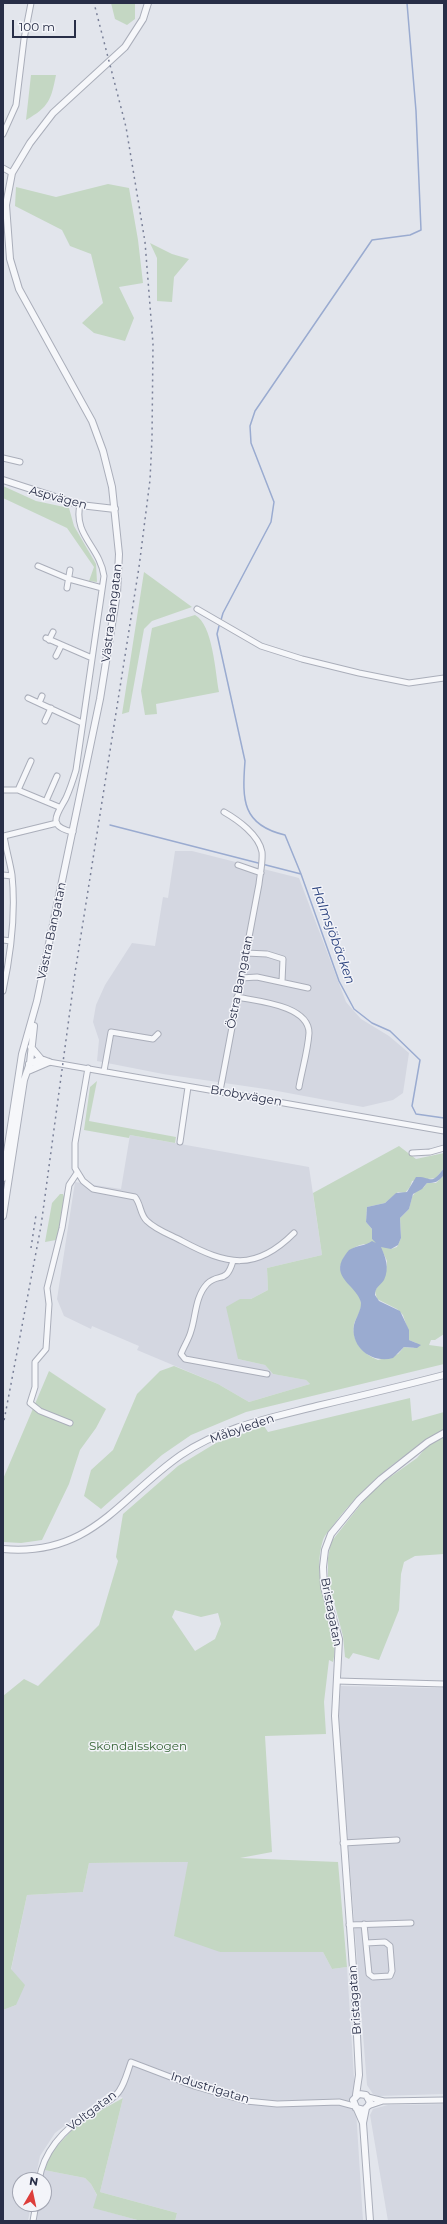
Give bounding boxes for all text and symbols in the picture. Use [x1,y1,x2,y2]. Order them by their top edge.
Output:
scale bar [14,12,78,38]
text: 100 m [19,19,55,34]
street label: Aspvägen [28,483,88,513]
street label: Västra Bangatan [99,563,125,663]
street label: Västra Bangatan [35,881,69,981]
water label: Halmsjöbäcken [308,884,358,986]
street label: Östra Bangatan [224,934,256,1030]
street label: Brobyvägen [209,1083,283,1109]
street label: Måbyleden [208,1411,276,1447]
street label: Bristagatan [317,1576,345,1648]
park label: Sköndalsskogen [89,1739,187,1753]
street label: Bristagatan [345,1965,365,2035]
street label: Industrigatan [169,2069,251,2107]
street label: Voltgatan [64,2088,120,2134]
north arrow [12,2172,52,2212]
text: N [28,2174,39,2189]

